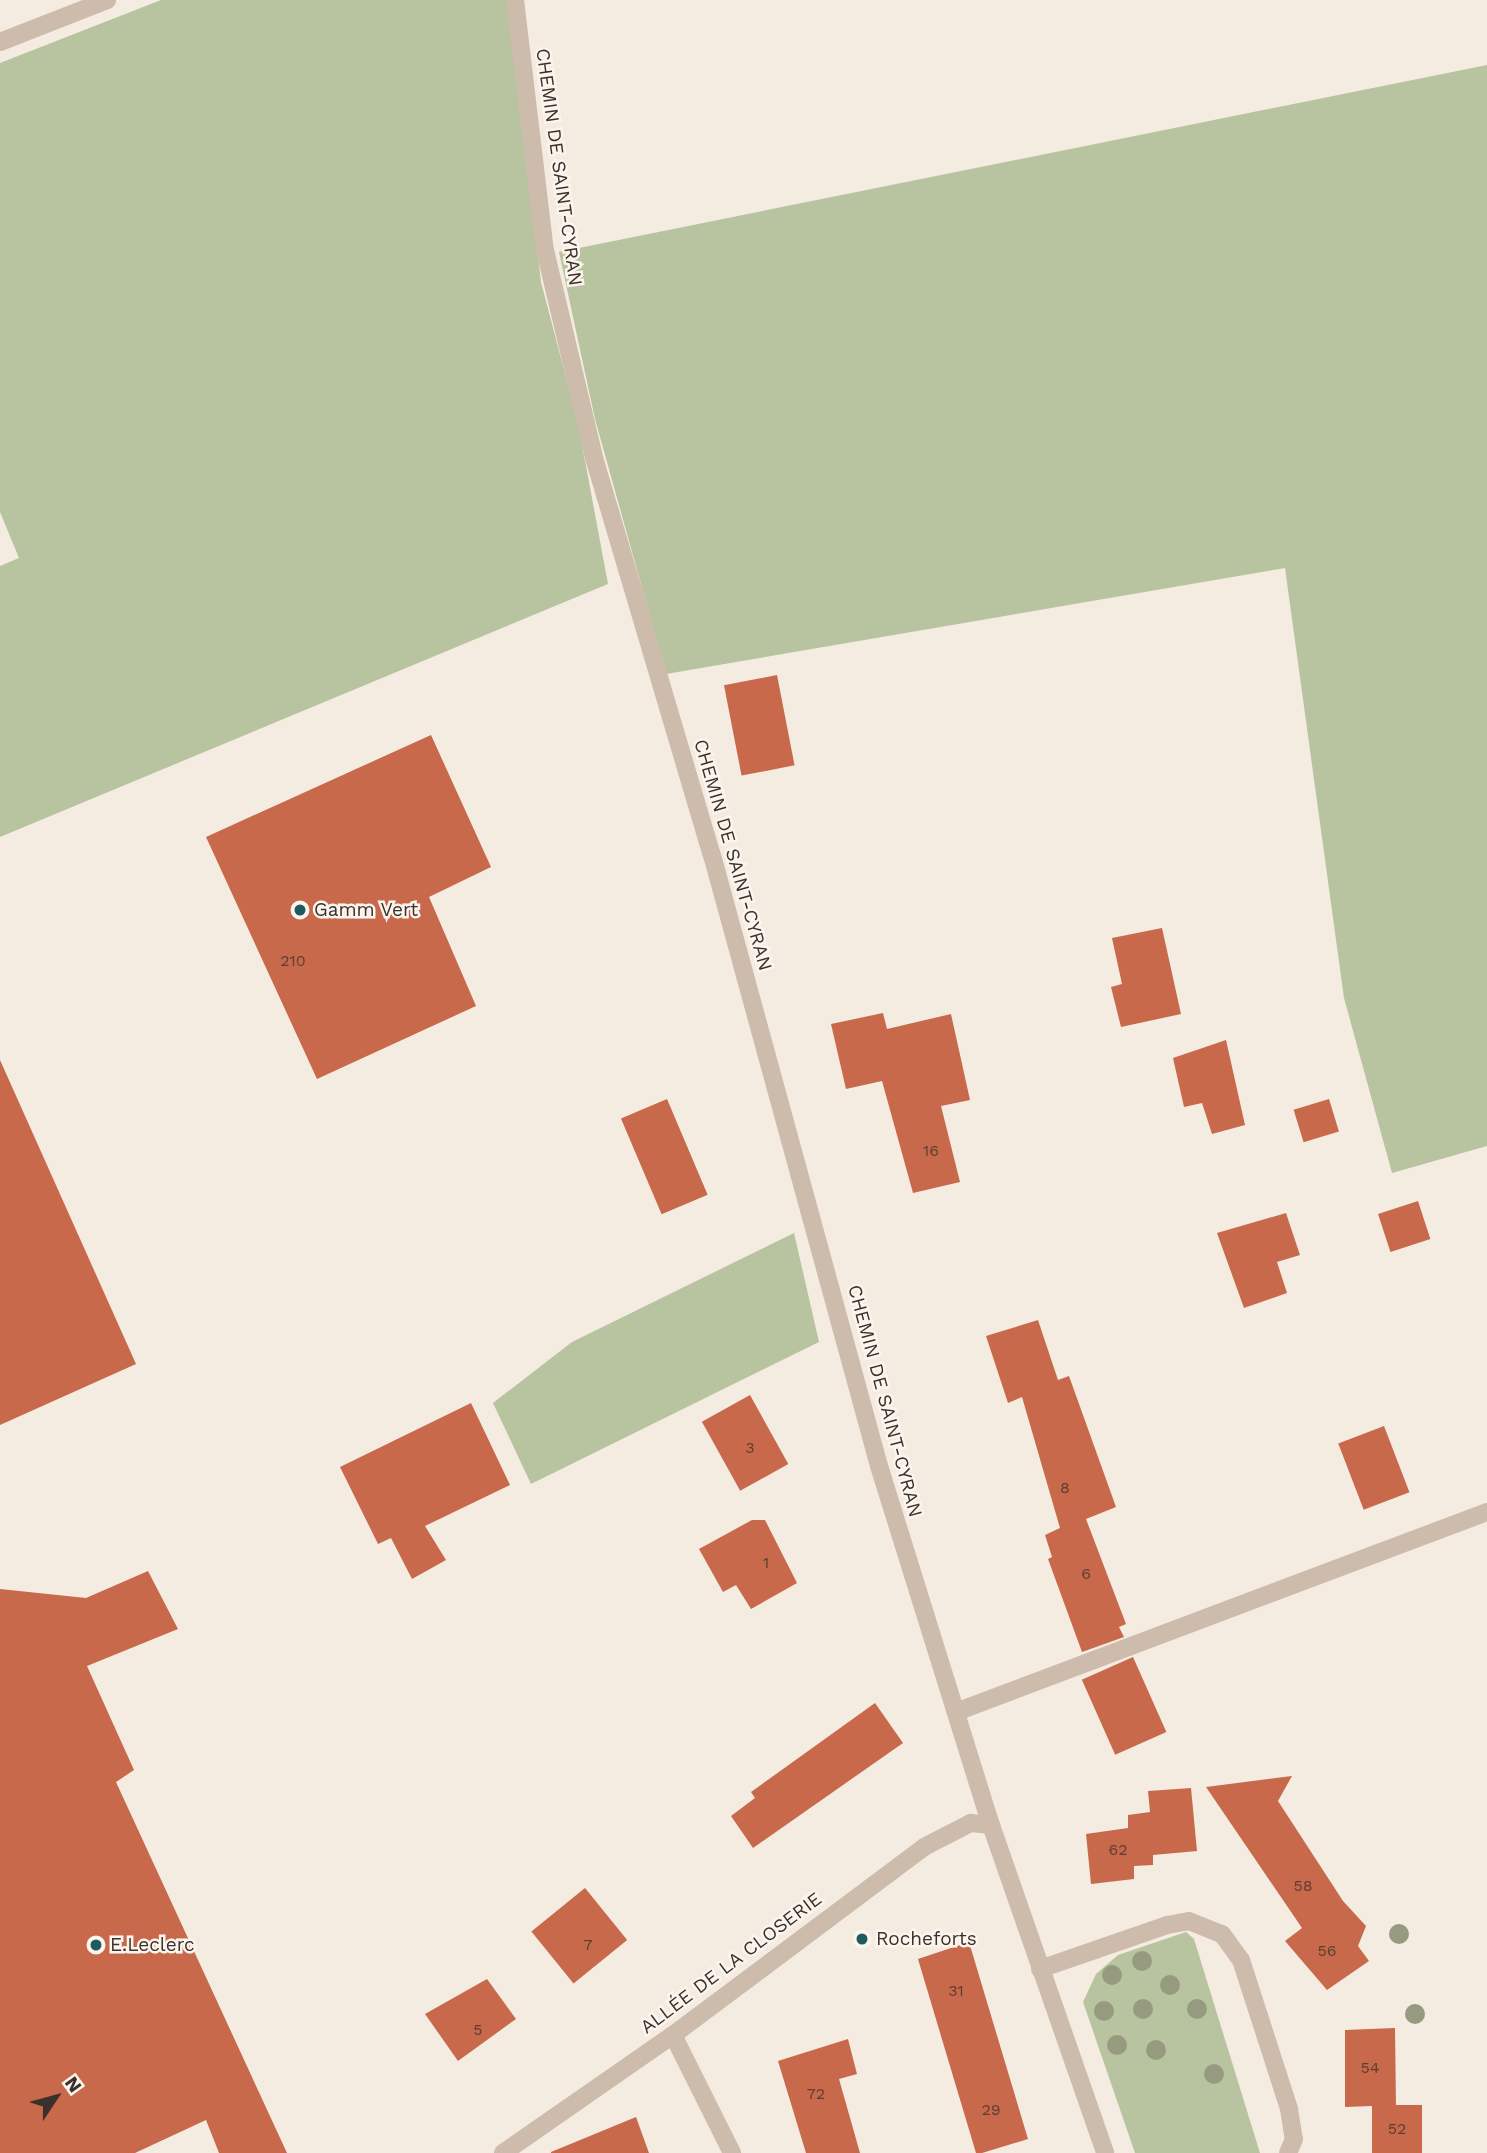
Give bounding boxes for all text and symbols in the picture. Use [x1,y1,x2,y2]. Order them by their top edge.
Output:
street label: CHEMIN DE SAINT-CYRAN [531,47,587,287]
street label: CHEMIN DE SAINT-CYRAN [689,737,777,973]
place label: Gamm Vert [314,899,419,921]
marker: Gamm Vert [292,902,308,918]
house number: 210 [280,951,306,971]
house number: 16 [923,1141,939,1161]
street label: CHEMIN DE SAINT-CYRAN [843,1282,927,1520]
house number: 3 [745,1438,755,1458]
house number: 8 [1060,1478,1070,1498]
house number: 1 [763,1553,769,1573]
house number: 6 [1081,1564,1091,1584]
house number: 62 [1108,1840,1128,1860]
house number: 58 [1293,1876,1313,1896]
street label: ALLÉE DE LA CLOSERIE [636,1887,826,2039]
place label: Rocheforts [876,1928,977,1950]
marker: Rocheforts [854,1931,870,1947]
place label: E.Leclerc [110,1934,195,1956]
house number: 7 [584,1935,592,1955]
marker: E.Leclerc [88,1937,104,1953]
house number: 56 [1317,1941,1337,1961]
house number: 31 [948,1981,964,2001]
house number: 5 [473,2020,483,2040]
house number: 54 [1360,2058,1380,2078]
north arrow [21,2062,91,2132]
text: N [60,2072,87,2097]
house number: 72 [807,2084,825,2104]
house number: 29 [981,2100,1001,2120]
house number: 52 [1388,2119,1406,2139]

